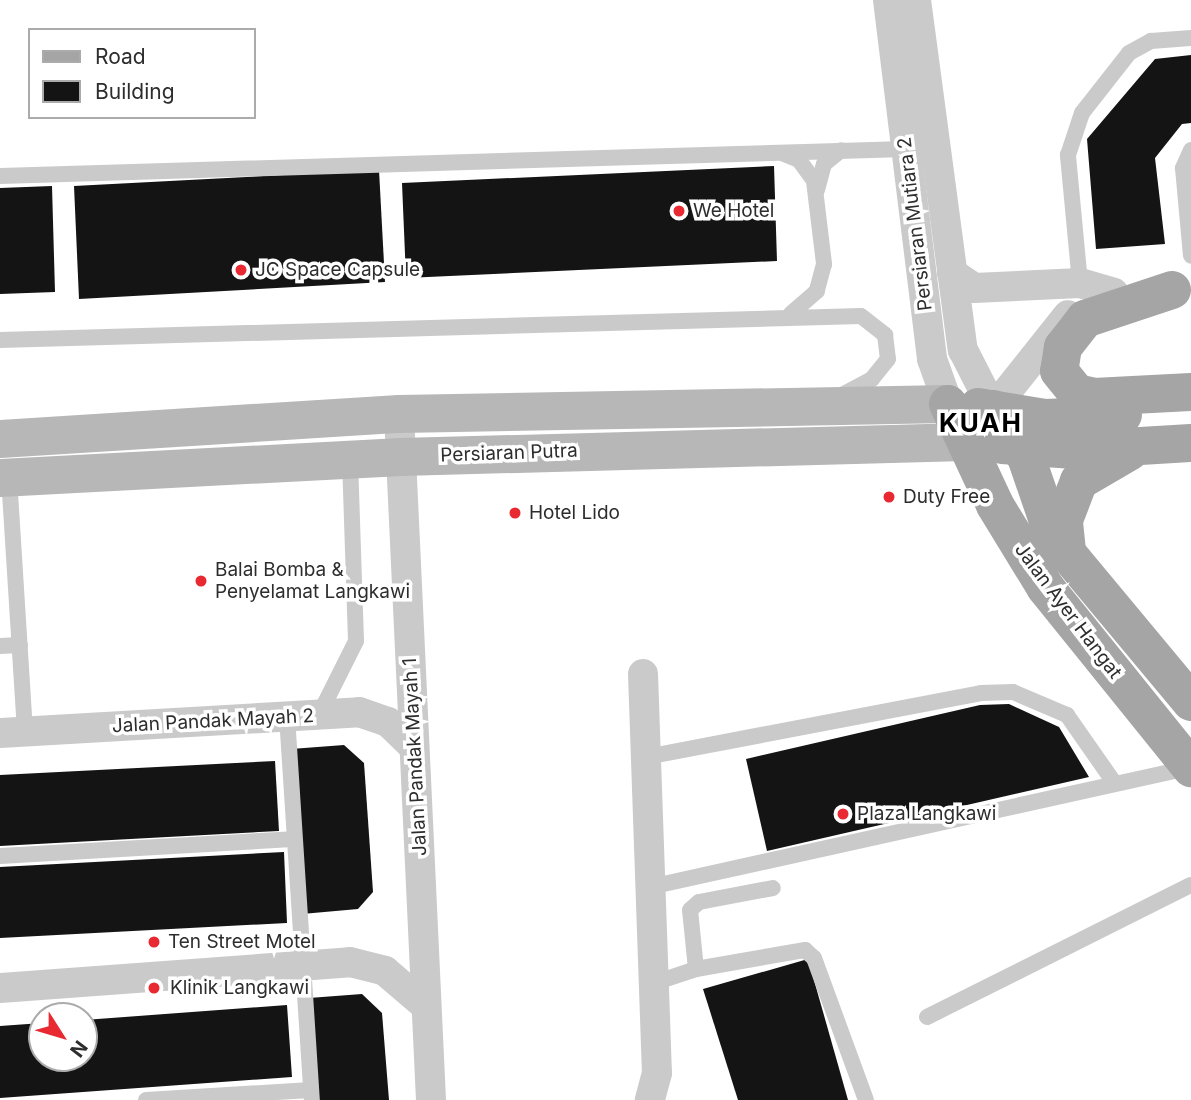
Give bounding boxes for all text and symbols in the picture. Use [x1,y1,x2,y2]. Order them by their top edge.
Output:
legend [28,28,256,119]
text: Road [95,44,146,69]
text: Building [95,79,175,104]
street label: Persiaran Mutiara 2 [893,136,937,312]
place label: We Hotel [693,200,774,222]
marker: We Hotel [671,203,687,219]
place label: JC Space Capsule [255,259,420,281]
marker: JC Space Capsule [233,262,249,278]
district label: KUAH [939,407,1023,439]
street label: Persiaran Putra [440,439,578,467]
place label: Duty Free [903,486,990,508]
marker: Duty Free [881,489,897,505]
place label: Hotel Lido [529,502,620,524]
marker: Hotel Lido [507,505,523,521]
street label: Jalan Ayer Hangat [1010,539,1126,683]
place label: Balai Bomba & Penyelamat Langkawi [215,559,410,603]
marker: Balai Bomba & Penyelamat Langkawi [193,573,209,589]
street label: Jalan Pandak Mayah 1 [398,657,432,857]
street label: Jalan Pandak Mayah 2 [111,704,315,738]
place label: Plaza Langkawi [857,803,996,825]
marker: Plaza Langkawi [835,806,851,822]
place label: Ten Street Motel [168,931,316,953]
marker: Ten Street Motel [146,934,162,950]
place label: Klinik Langkawi [170,977,309,999]
marker: Klinik Langkawi [144,978,164,998]
north arrow [28,1002,98,1072]
text: N [65,1036,92,1061]

